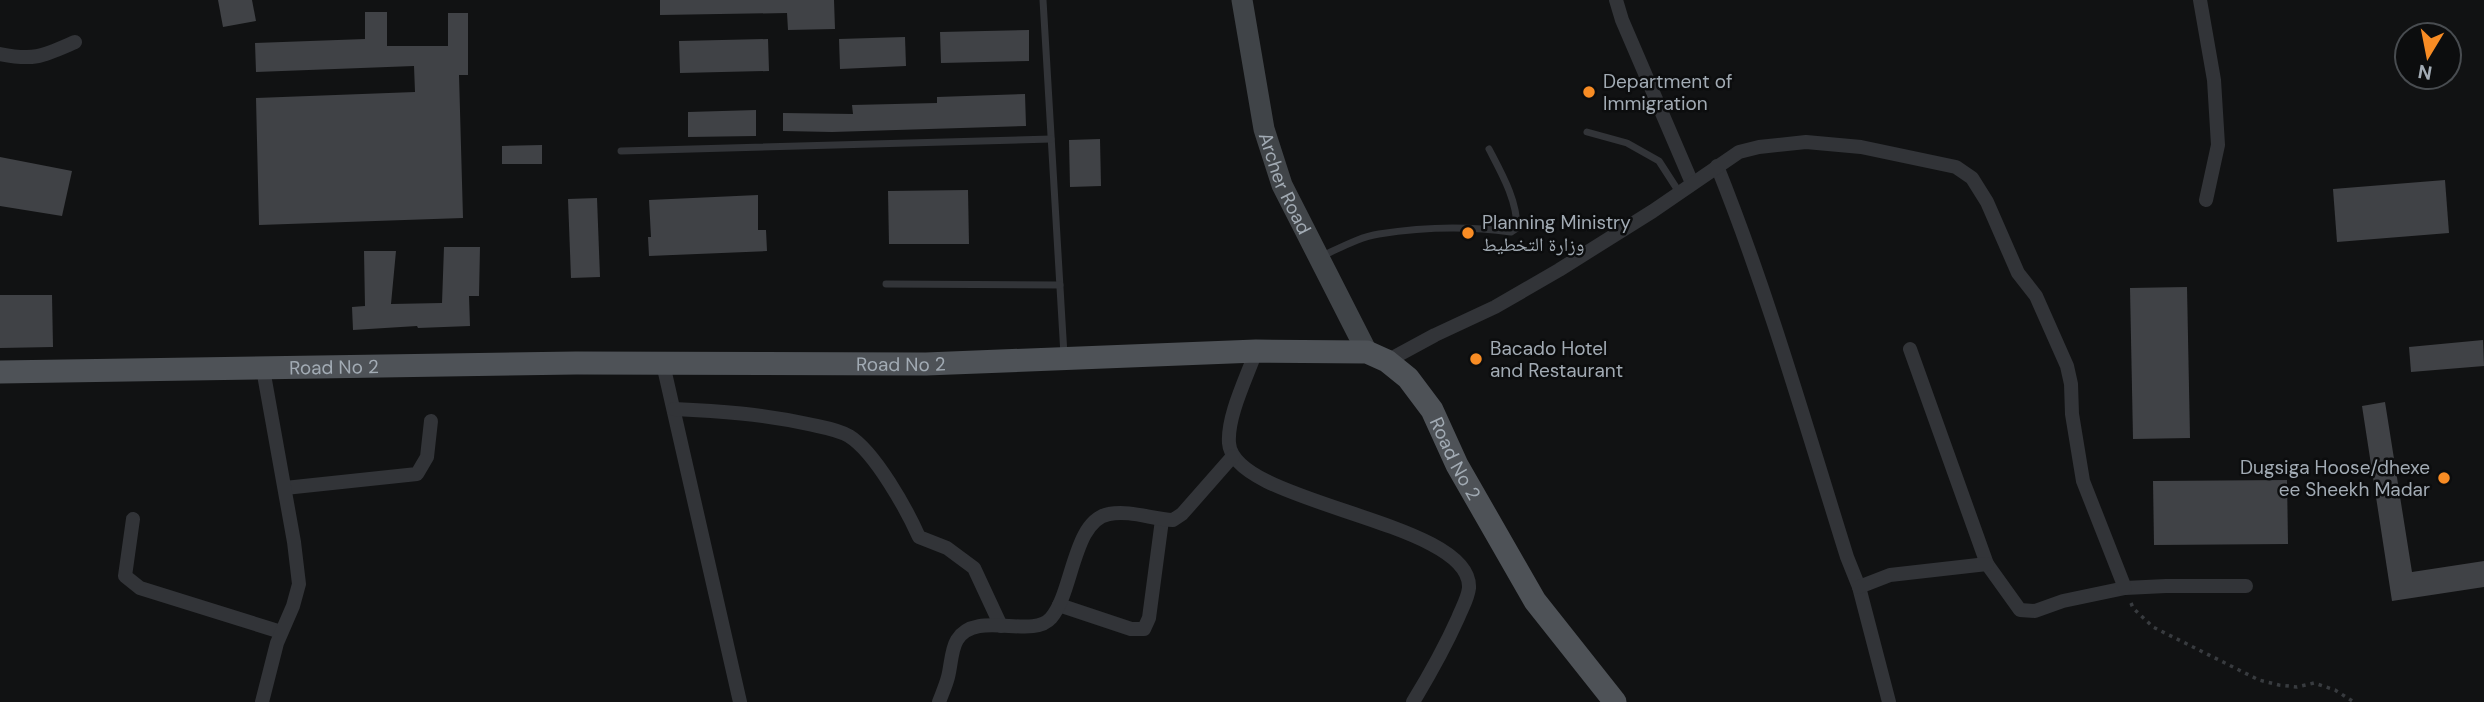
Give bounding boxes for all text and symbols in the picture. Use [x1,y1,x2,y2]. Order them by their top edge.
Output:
north arrow [2393,21,2463,91]
text: N [2416,59,2434,86]
place label: Department of Immigration [1603,69,1732,116]
marker: Department of Immigration [1581,84,1597,100]
street label: Archer Road [1253,129,1317,239]
place label: Planning Ministry وزارة التخطيط [1482,210,1631,257]
marker: Planning Ministry وزارة التخطيط [1460,225,1476,241]
place label: Bacado Hotel and Restaurant [1490,336,1623,383]
street label: Road No 2 [856,351,946,377]
marker: Bacado Hotel and Restaurant [1468,351,1484,367]
street label: Road No 2 [289,354,379,380]
street label: Road No 2 [1424,413,1486,505]
place label: Dugsiga Hoose/dhexe ee Sheekh Madar [2240,455,2430,502]
marker: Dugsiga Hoose/dhexe ee Sheekh Madar [2436,470,2452,486]

